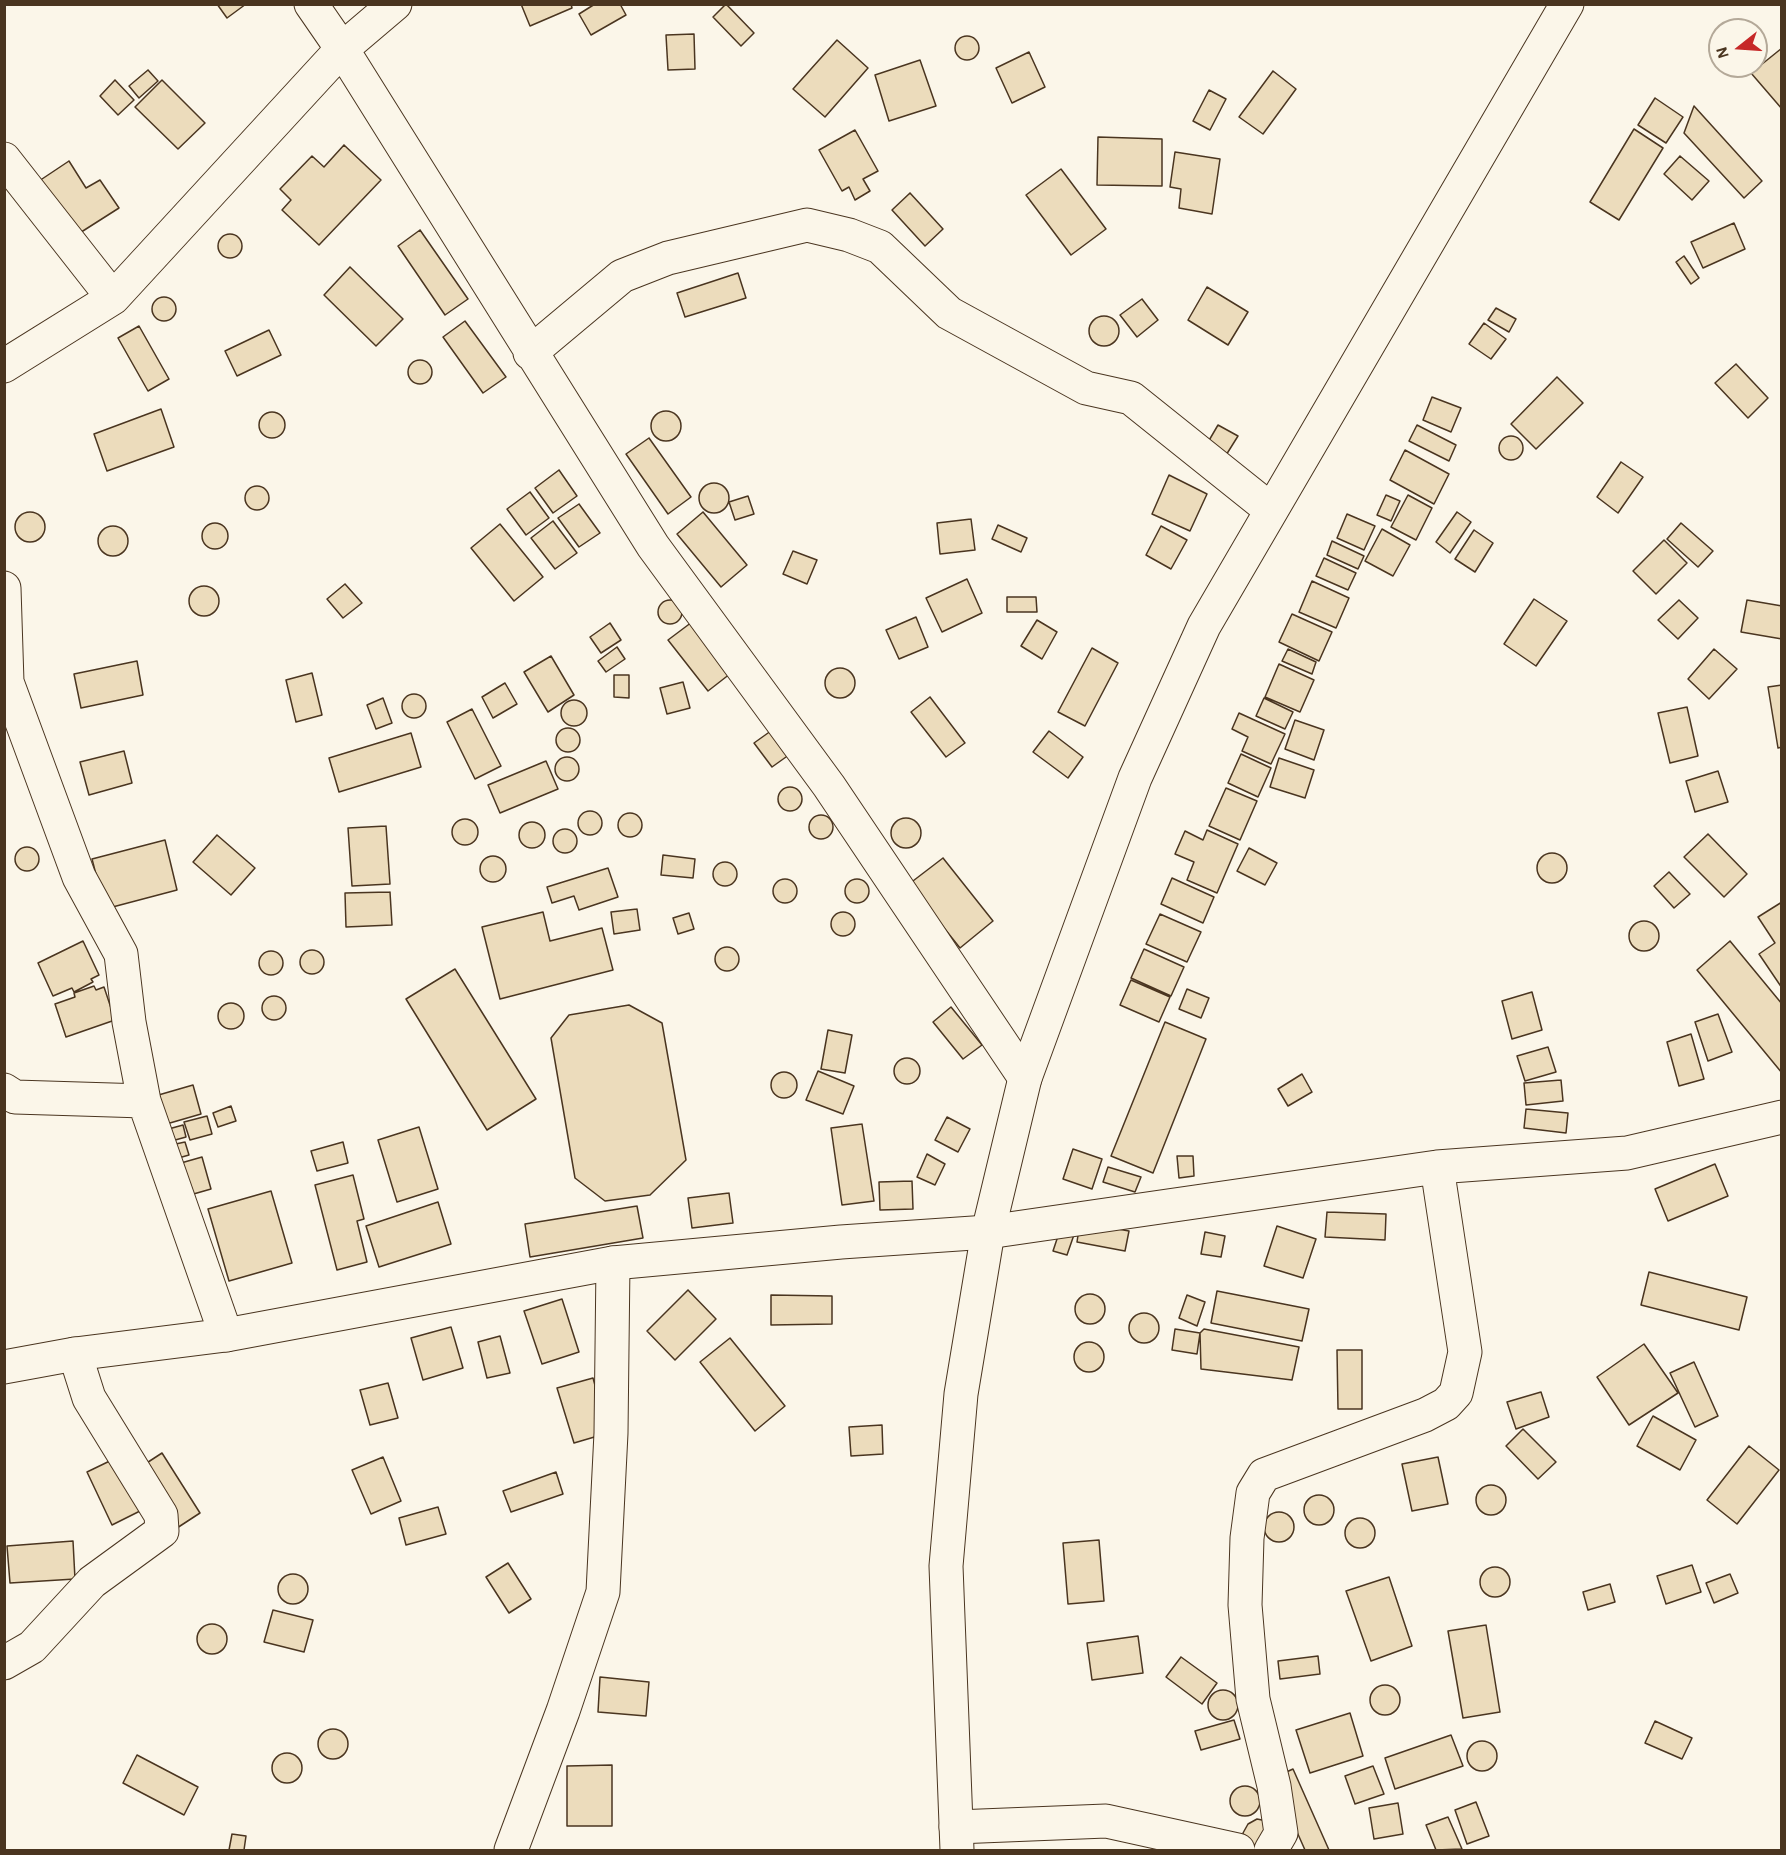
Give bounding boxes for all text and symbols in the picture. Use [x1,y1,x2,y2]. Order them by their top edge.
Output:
north arrow [1708,18,1768,78]
text: N [1713,45,1732,60]

